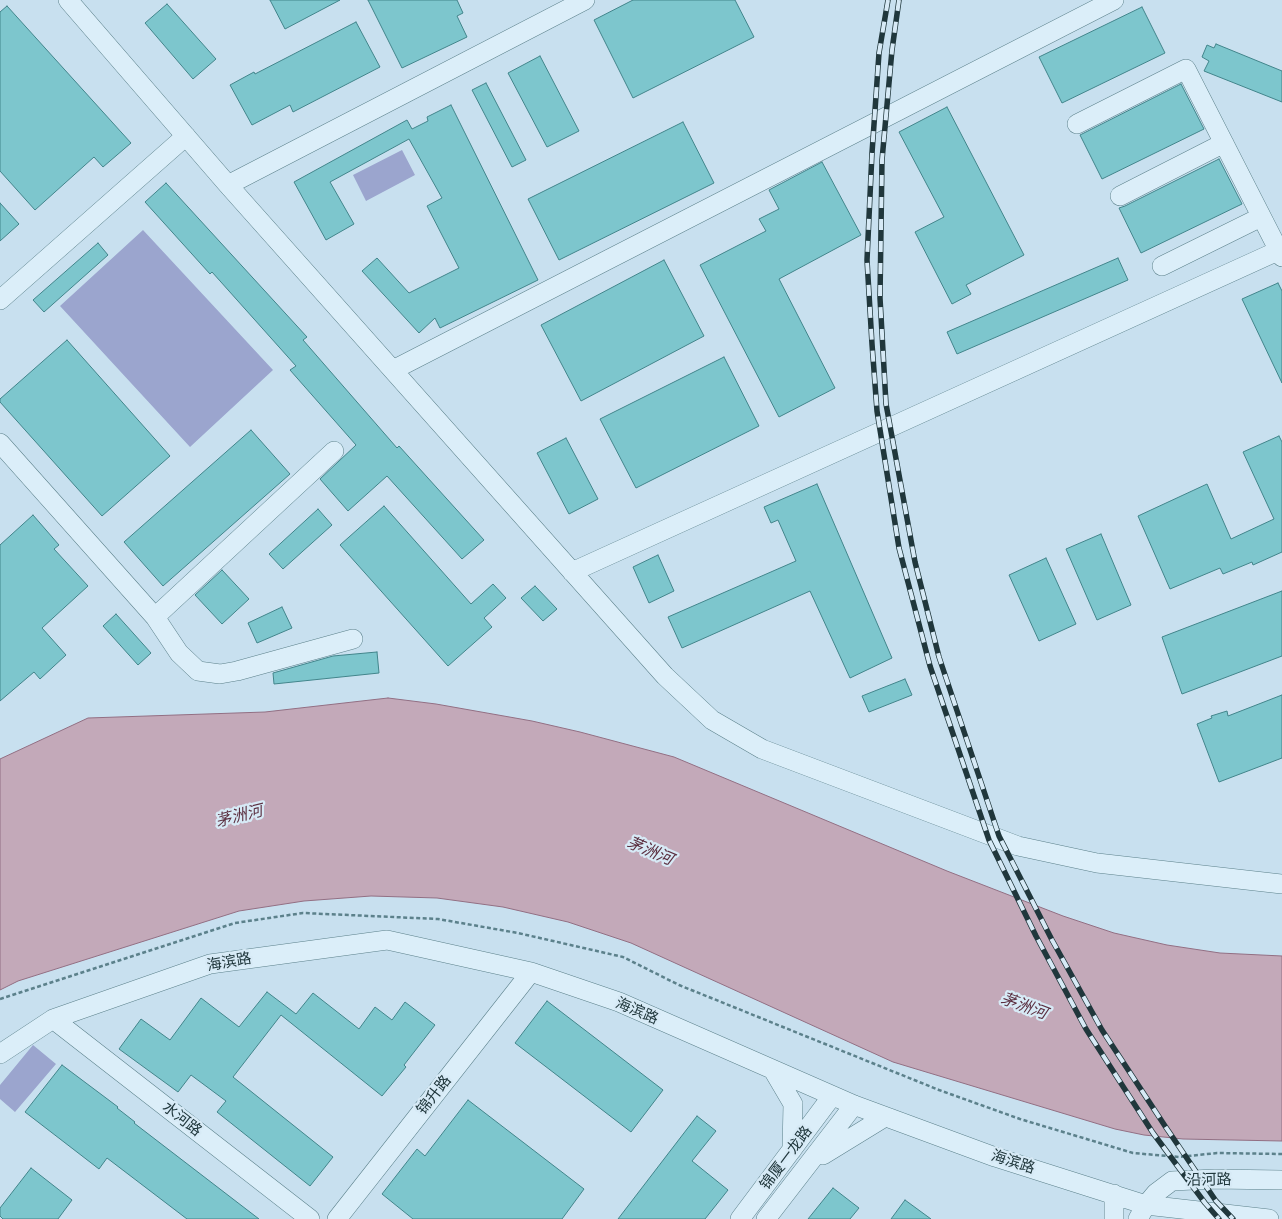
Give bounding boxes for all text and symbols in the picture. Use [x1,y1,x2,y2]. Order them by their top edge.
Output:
water label: 茅洲河 [213,801,265,831]
water label: 茅洲河 [624,833,676,869]
street label: 海滨路 [205,949,253,975]
water label: 茅洲河 [998,989,1050,1023]
street label: 海滨路 [613,994,661,1028]
street label: 锦升路 [413,1072,455,1118]
street label: 水河路 [159,1098,205,1140]
street label: 锦厦一龙路 [756,1123,816,1193]
street label: 海滨路 [989,1146,1037,1178]
street label: 沿河路 [1186,1171,1232,1189]

